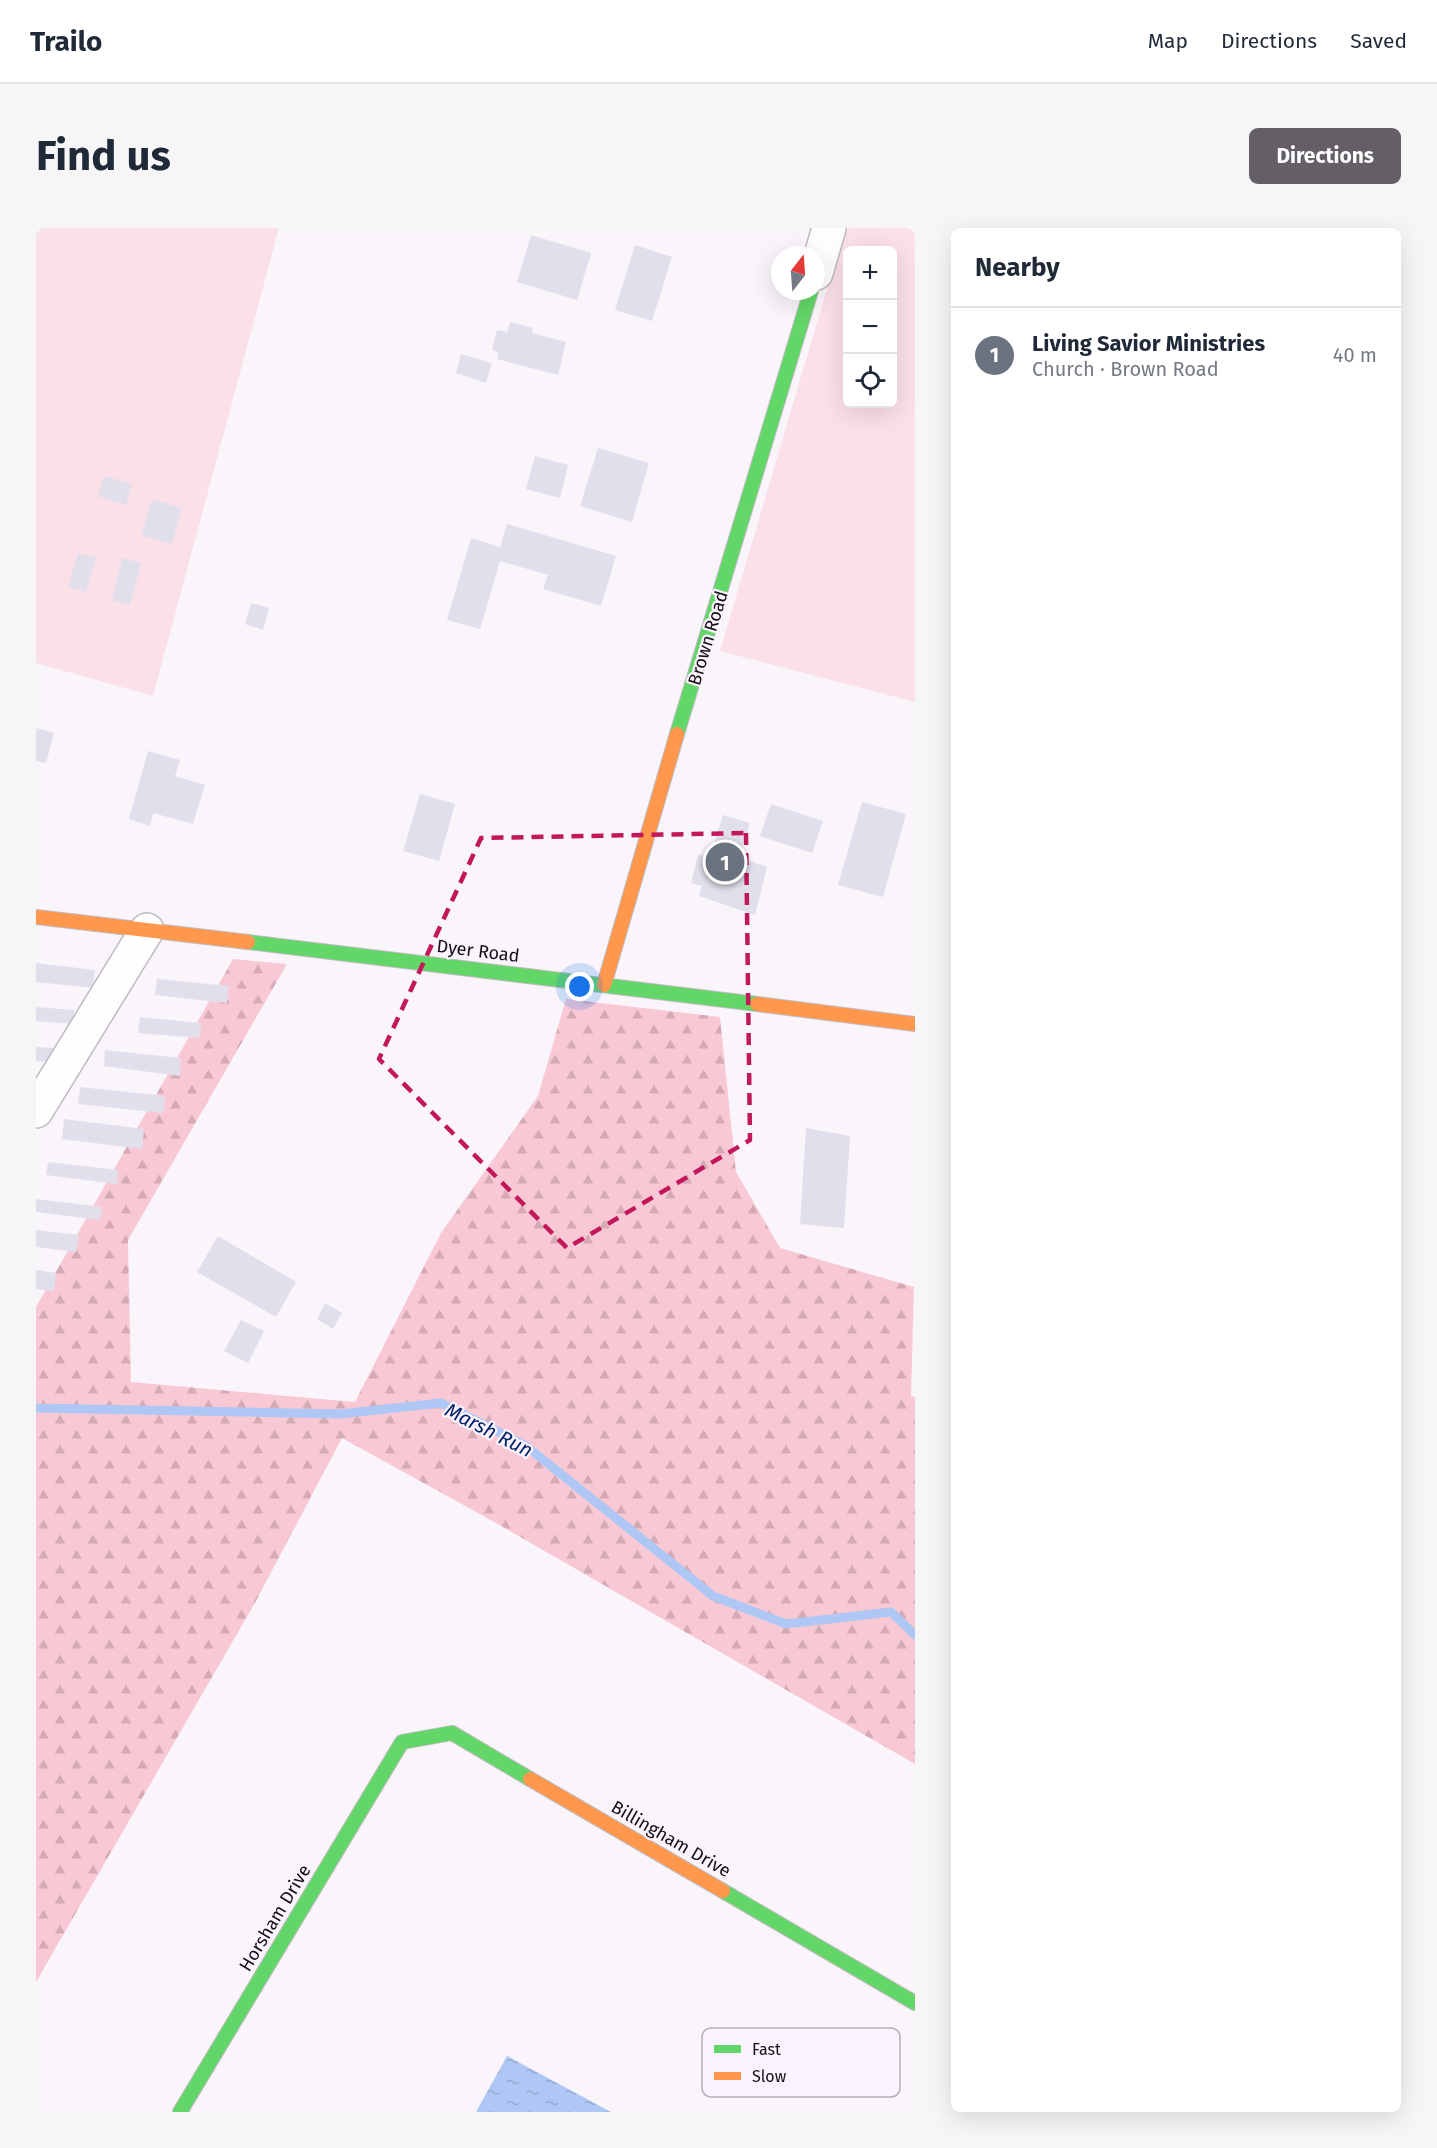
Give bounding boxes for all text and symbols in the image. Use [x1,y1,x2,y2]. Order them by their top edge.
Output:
text: Trailo [30,25,102,58]
text: Map [1148,28,1188,54]
text: Directions [1221,28,1317,54]
text: Saved [1350,28,1407,54]
button: Directions [1249,128,1401,184]
text: Find us [36,131,171,181]
north arrow [771,246,825,300]
map controls [843,246,897,408]
button: + [843,246,897,300]
text: Nearby [975,252,1060,283]
button: − [843,300,897,354]
text: Living Savior Ministries [1032,330,1265,357]
text: 1 [990,343,999,367]
text: 40 m [1333,343,1377,367]
button: locate [843,354,897,408]
text: Church · Brown Road [1032,357,1219,381]
street label: Brown Road [683,588,733,688]
pin: 1 [706,840,744,884]
street label: Dyer Road [435,935,521,967]
your location [565,972,594,1001]
water label: Marsh Run [441,1398,537,1462]
street label: Billingham Drive [607,1796,735,1882]
street label: Horsham Drive [235,1861,315,1975]
legend [702,2028,900,2097]
text: Fast [752,2040,781,2059]
text: Slow [752,2067,787,2086]

